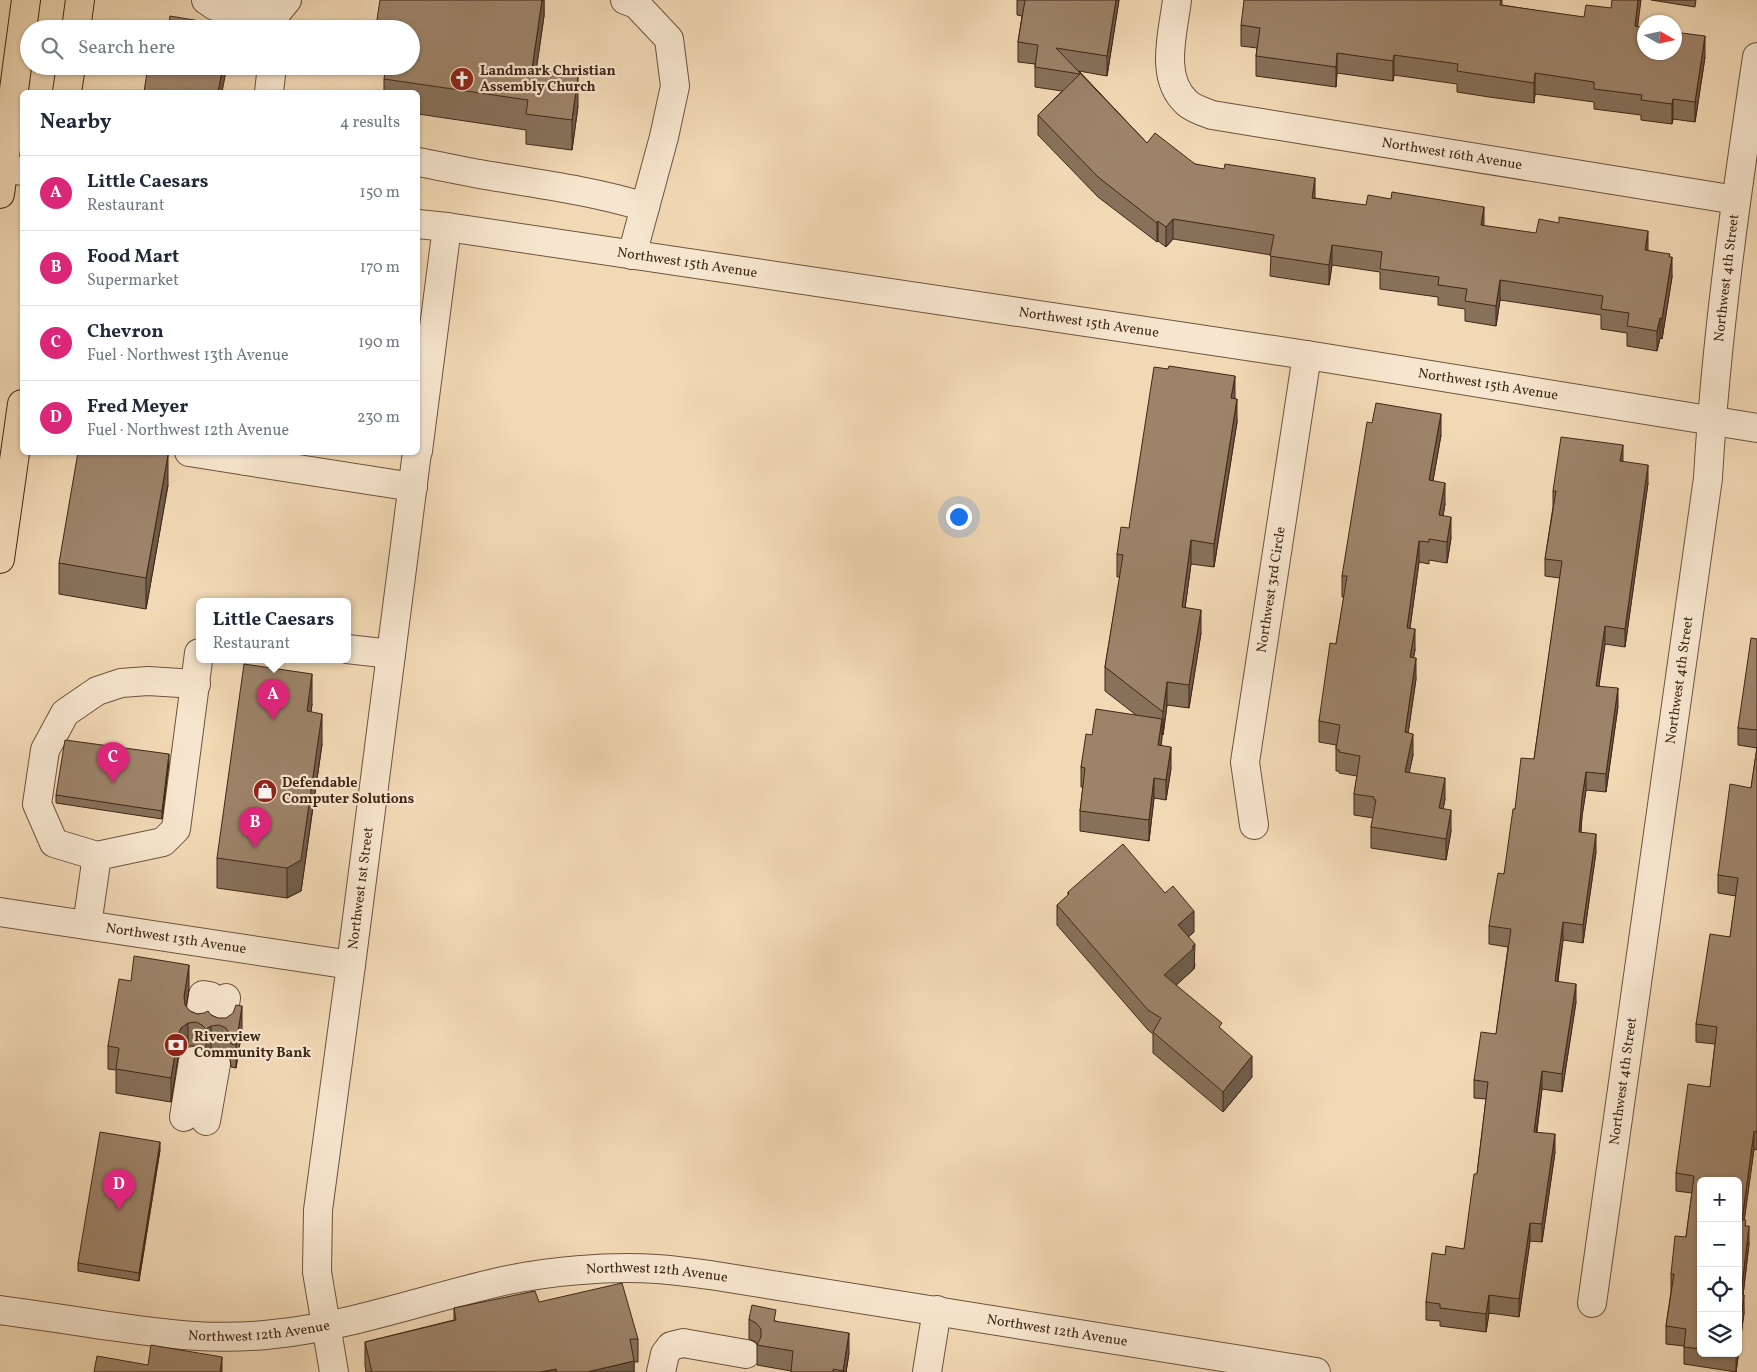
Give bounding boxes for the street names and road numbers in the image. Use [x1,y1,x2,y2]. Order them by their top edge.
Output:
street label: Northwest 16th Avenue [1380,133,1524,175]
street label: Northwest 4th Street [1710,213,1744,343]
street label: Northwest 15th Avenue [616,243,759,283]
street label: Northwest 15th Avenue [1017,303,1161,342]
street label: Northwest 15th Avenue [1417,364,1560,405]
street label: Northwest 3rd Circle [1252,525,1290,654]
street label: Northwest 4th Street [1661,615,1698,745]
street label: Northwest 1st Street [344,826,378,951]
street label: Northwest 13th Avenue [104,919,248,959]
street label: Northwest 4th Street [1605,1016,1642,1146]
street label: Northwest 12th Avenue [585,1259,729,1287]
street label: Northwest 12th Avenue [985,1310,1129,1351]
street label: Northwest 12th Avenue [187,1316,332,1346]

